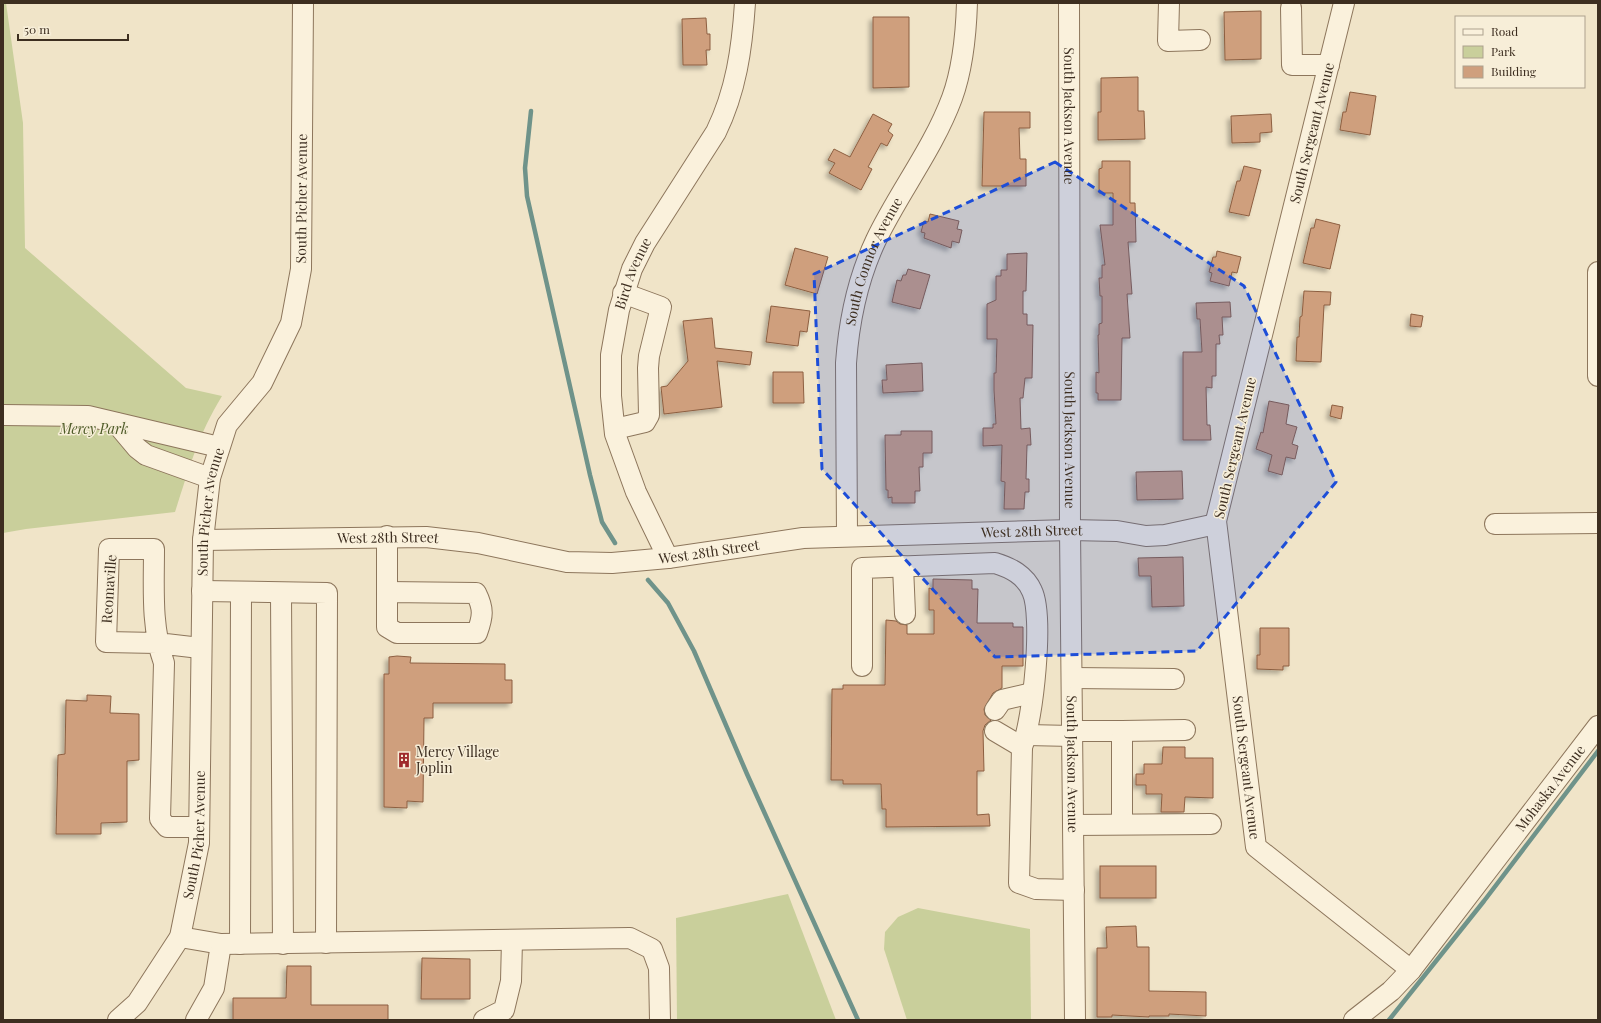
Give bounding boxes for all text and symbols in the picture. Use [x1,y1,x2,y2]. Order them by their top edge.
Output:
scale bar [18,16,128,42]
legend [1455,16,1585,88]
text: 50 m [24,21,50,37]
text: Road [1491,23,1518,39]
text: Park [1491,43,1516,59]
street label: South Jackson Avenue [1060,47,1079,185]
street label: South Sergeant Avenue [1285,60,1338,205]
text: Building [1491,63,1537,79]
street label: South Picher Avenue [291,134,311,263]
street label: South Connor Avenue [840,193,906,327]
street label: Bird Avenue [610,233,655,312]
street label: South Jackson Avenue [1061,371,1080,509]
street label: South Sergeant Avenue [1209,375,1260,520]
park label: Mercy Park [59,419,128,438]
street label: South Picher Avenue [193,445,228,576]
street label: West 28th Street [980,520,1084,542]
street label: West 28th Street [336,527,441,548]
street label: West 28th Street [657,534,762,568]
street label: Reomaville [97,554,120,624]
street label: South Jackson Avenue [1063,695,1083,833]
street label: South Sergeant Avenue [1229,695,1265,840]
street label: Mohaska Avenue [1511,741,1589,835]
place label: Mercy Village Joplin [415,742,499,777]
building icon: Mercy Village Joplin [395,751,413,769]
street label: South Picher Avenue [178,770,209,901]

